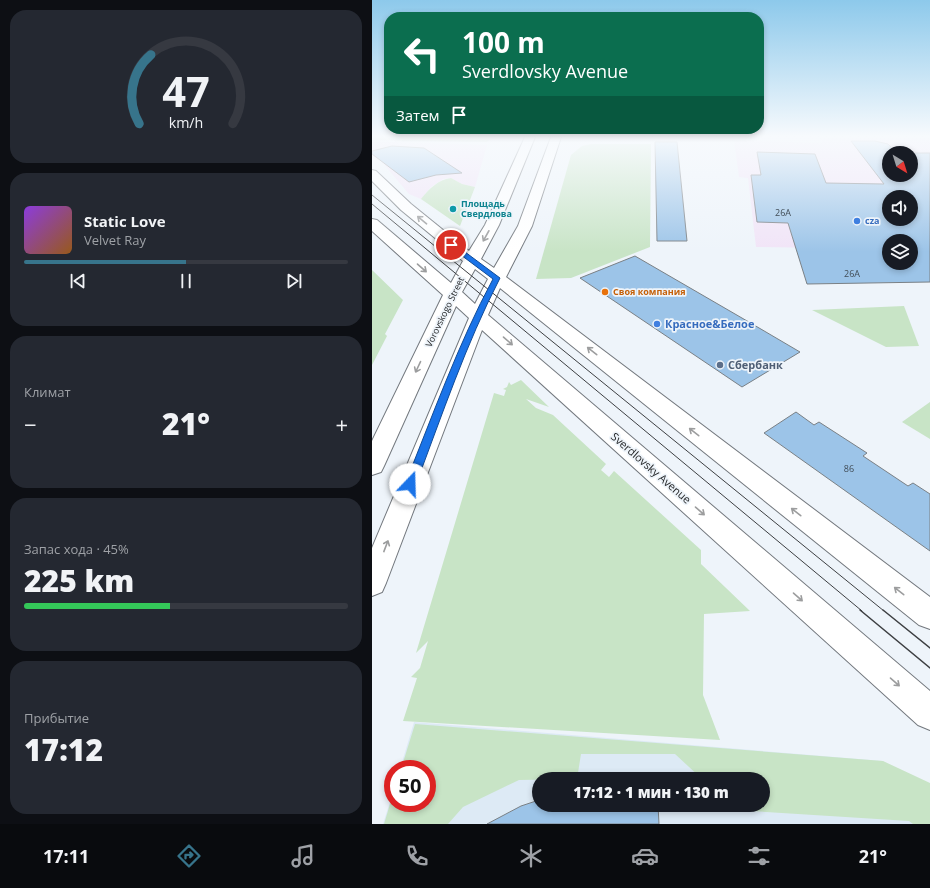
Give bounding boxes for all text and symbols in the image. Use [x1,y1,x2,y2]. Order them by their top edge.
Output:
text: 100 m [462,23,545,61]
icon: left [396,28,448,80]
text: Sverdlovsky Avenue [462,59,628,83]
text: 47 [162,63,210,119]
icon: arrive [448,104,470,126]
text: Затем [396,105,440,125]
text: km/h [169,113,203,132]
north arrow [882,146,918,182]
map controls [882,146,918,270]
button: sound [882,190,918,226]
place label: Площадь Свердлова [461,197,512,220]
marker: Площадь Свердлова [448,204,458,214]
house number: 26А [775,206,791,219]
text: Static Love [84,211,166,231]
place label: cza [865,214,879,227]
one-way arrow [417,216,427,225]
marker: cza [852,216,862,226]
pin [434,228,468,262]
one-way arrow [482,230,489,242]
text: Velvet Ray [84,231,146,249]
icon: arrive [440,234,462,256]
button: layers [882,234,918,270]
one-way arrow [417,263,428,272]
house number: 26А [844,267,860,280]
icon: previous [67,270,89,292]
icon: pause [175,270,197,292]
icon: next [283,270,305,292]
street label: Vorovskogo Street [422,275,467,349]
place label: Своя компания [613,285,685,298]
marker: Своя компания [600,287,610,297]
place label: Красное&Белое [665,316,755,331]
marker: Красное&Белое [652,319,662,329]
one-way arrow [503,337,514,346]
one-way arrow [587,347,597,356]
place label: Сбербанк [728,357,783,372]
one-way arrow [414,360,421,372]
marker: Сбербанк [715,360,725,370]
text: Климат [24,383,71,401]
text: 21° [162,403,210,444]
text: − [24,409,37,439]
text: + [335,409,348,439]
one-way arrow [688,428,699,436]
street label: Sverdlovsky Avenue [608,429,695,507]
house number: 86 [844,462,854,475]
position arrow [389,463,431,505]
one-way arrow [695,506,706,515]
one-way arrow [791,508,802,516]
text: Запас хода · 45% [24,540,129,558]
one-way arrow [383,541,391,553]
text: 225 km [24,560,134,601]
one-way arrow [894,587,905,596]
one-way arrow [793,592,803,601]
one-way arrow [890,678,901,687]
text: Прибытие [24,709,89,727]
text: 17:12 [24,729,103,770]
speed limit sign: 50 [384,760,436,812]
text: 17:12 · 1 мин · 130 m [573,782,729,802]
icon: directions [175,842,203,870]
icon: music [289,842,317,870]
icon: phone [403,842,431,870]
icon: climate [517,842,545,870]
icon: car [631,842,659,870]
icon: filters [745,842,773,870]
text: 17:11 [43,844,89,868]
text: 21° [859,844,887,868]

